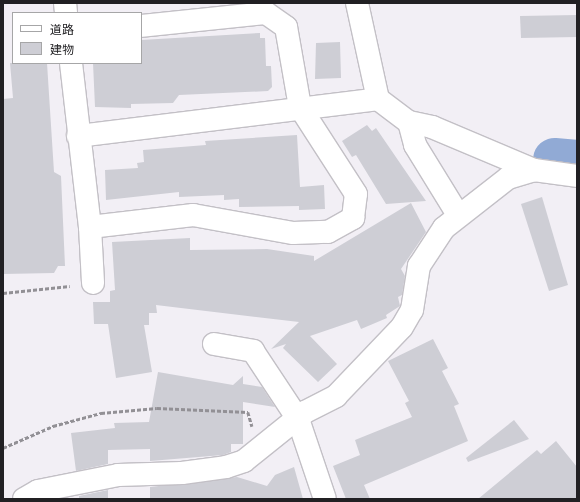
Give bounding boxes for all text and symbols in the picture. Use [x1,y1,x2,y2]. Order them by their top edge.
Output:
legend [12,12,142,64]
text: 道路 [50,22,74,36]
text: 建物 [50,42,74,56]

